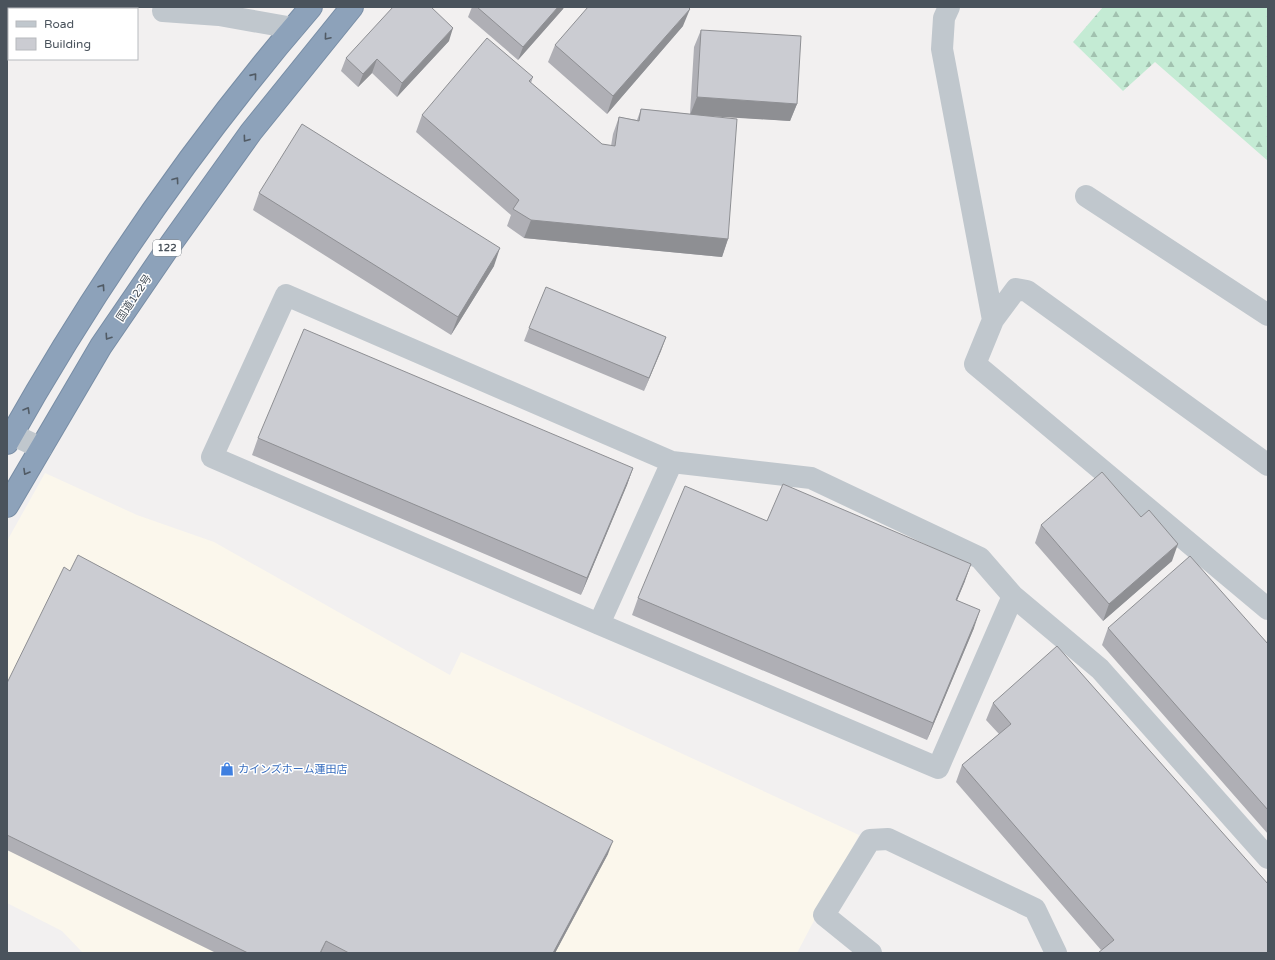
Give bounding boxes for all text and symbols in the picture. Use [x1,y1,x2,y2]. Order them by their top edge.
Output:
legend [8,8,138,60]
text: Road [44,17,74,31]
one-way arrow [325,32,332,40]
text: Building [44,37,91,51]
one-way arrow [249,74,256,81]
one-way arrow [244,134,251,141]
one-way arrow [171,177,179,184]
road number: 122 [153,240,181,256]
street label: 国道122号 [114,272,154,324]
one-way arrow [97,284,105,291]
one-way arrow [105,333,112,340]
one-way arrow [22,407,29,414]
one-way arrow [24,468,31,476]
shop icon: カインズホーム蓮田店 [219,761,235,777]
place label: カインズホーム蓮田店 [238,763,347,776]

